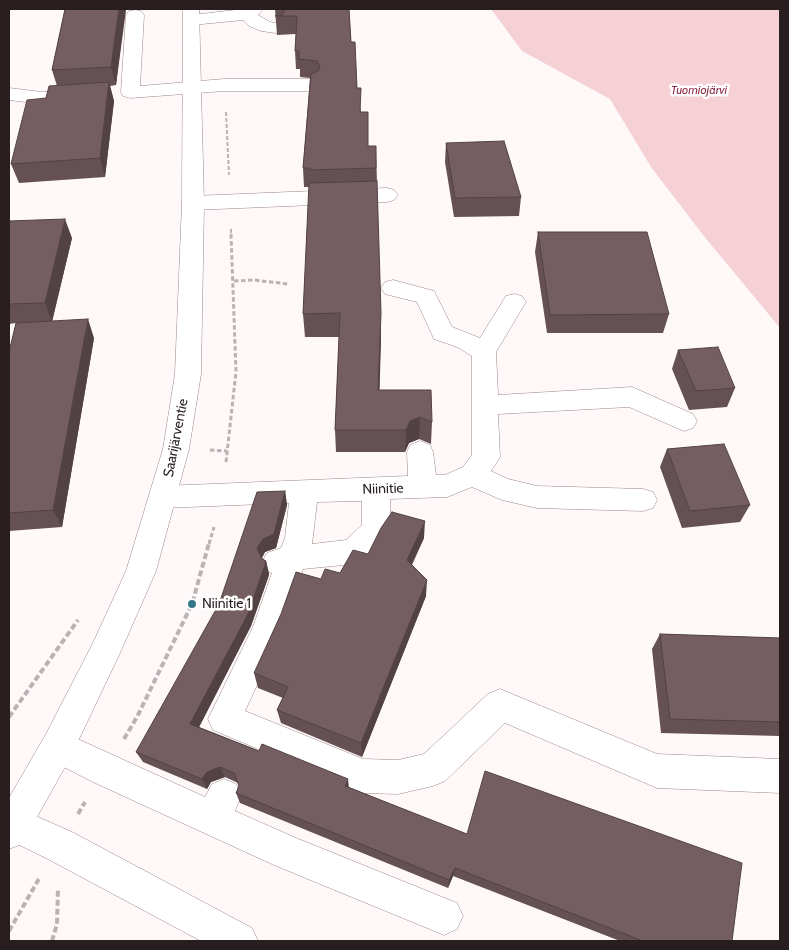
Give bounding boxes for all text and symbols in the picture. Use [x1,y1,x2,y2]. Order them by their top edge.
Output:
water label: Tuomiojärvi [671,83,727,97]
street label: Saarijärventie [160,397,192,479]
street label: Niinitie [362,480,404,498]
place label: Niinitie 1 [202,596,251,612]
marker: Niinitie 1 [186,598,198,610]

